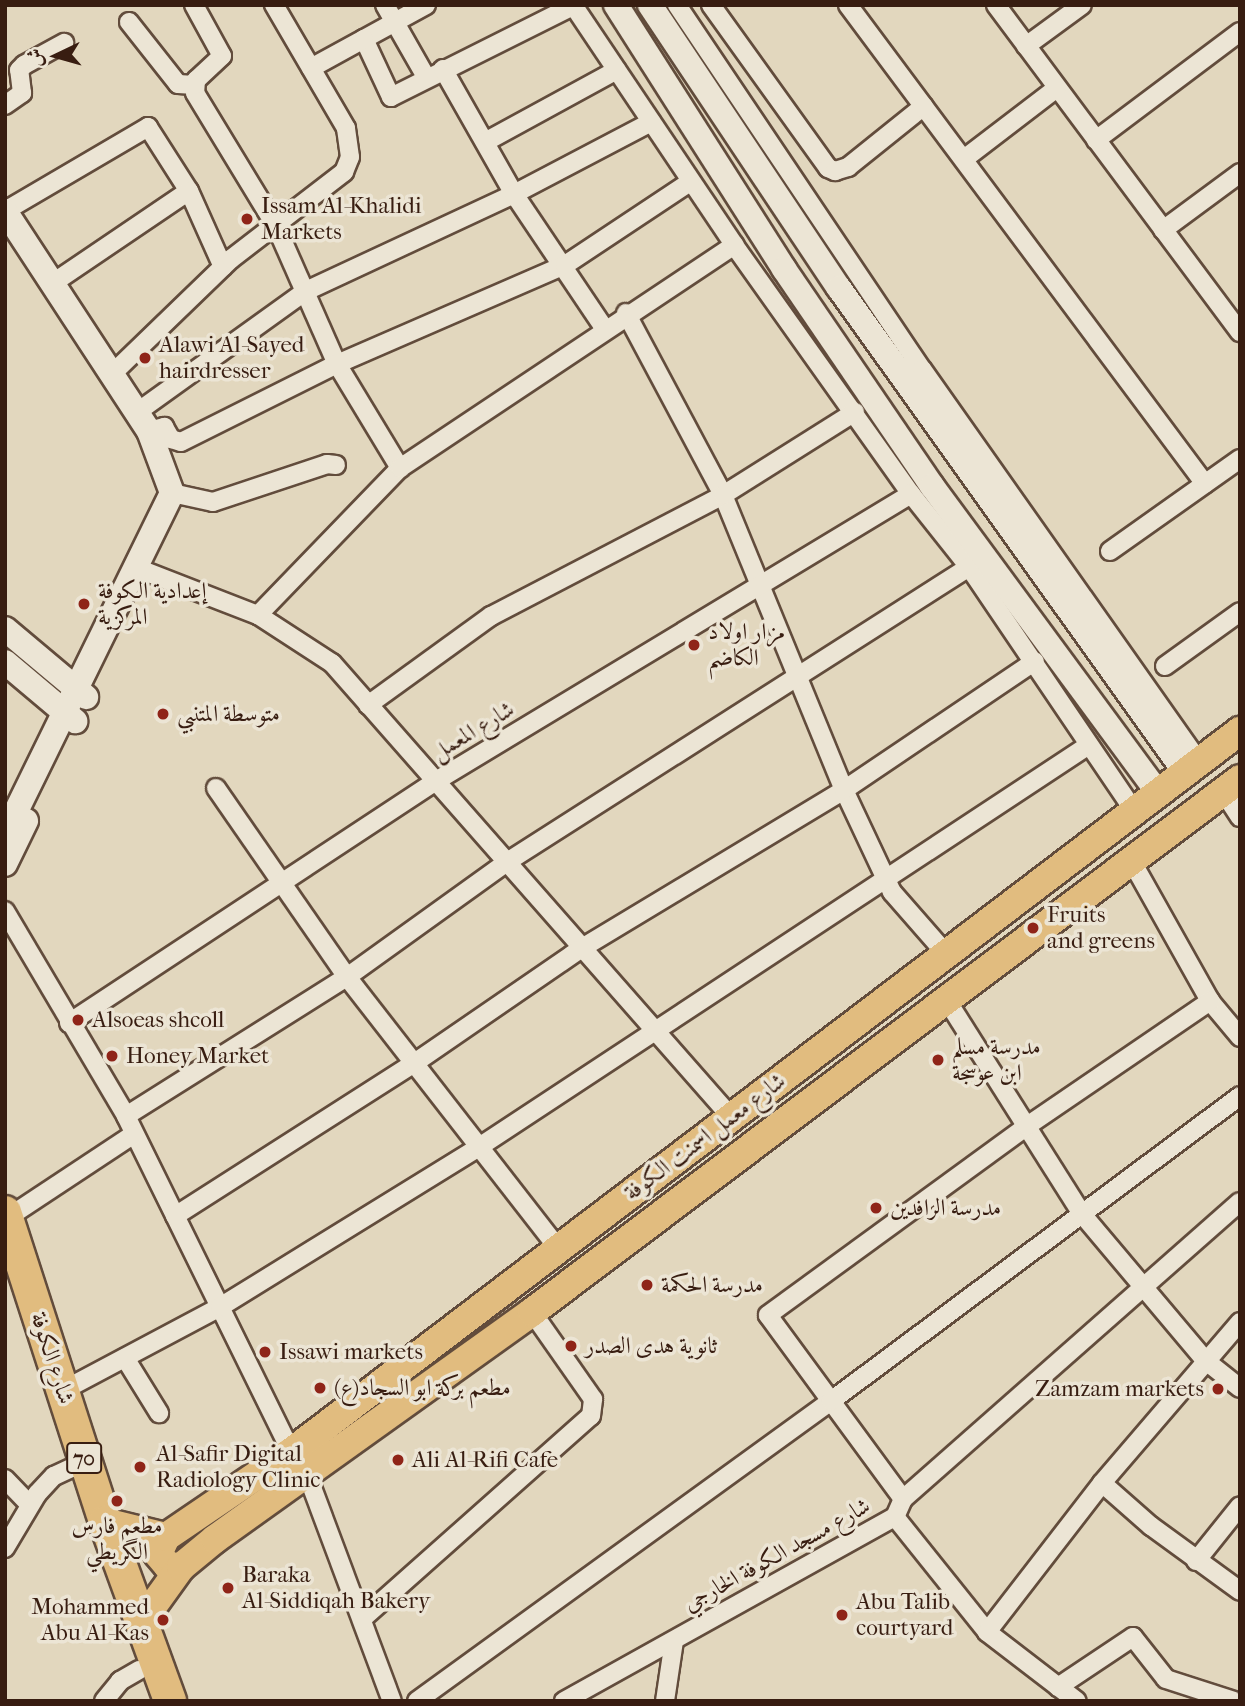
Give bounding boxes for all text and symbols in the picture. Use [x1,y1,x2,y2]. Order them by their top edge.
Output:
north arrow [21,21,91,91]
text: ش [23,47,47,68]
place label: Issam Al-Khalidi Markets [261,192,421,246]
marker: Issam Al-Khalidi Markets [239,211,255,227]
place label: Alawi Al-Sayed hairdresser [159,331,304,385]
marker: Alawi Al-Sayed hairdresser [137,350,153,366]
place label: إعدادية الكوفة المركزية [98,577,206,631]
marker: إعدادية الكوفة المركزية [76,596,92,612]
place label: مزار اولاد الكاضم [708,618,785,672]
marker: مزار اولاد الكاضم [686,637,702,653]
street label: شارع المعمل [427,696,519,766]
place label: متوسطة المتنبي [177,700,280,728]
marker: متوسطة المتنبي [155,706,171,722]
place label: Fruits and greens [1047,901,1155,955]
marker: Fruits and greens [1025,920,1041,936]
place label: Alsoeas shcoll [92,1006,224,1034]
marker: Alsoeas shcoll [70,1012,86,1028]
place label: مدرسة مسلم ابن عوسجة [952,1033,1041,1087]
place label: Honey Market [126,1042,269,1070]
marker: Honey Market [104,1048,120,1064]
marker: مدرسة مسلم ابن عوسجة [930,1052,946,1068]
street label: شارع معمل اسمنت الكوفة [619,1067,791,1207]
place label: مدرسة الرافدين [890,1194,1001,1222]
marker: مدرسة الرافدين [868,1200,884,1216]
place label: مدرسة الحكمة [661,1271,763,1299]
marker: مدرسة الحكمة [639,1277,655,1293]
street label: شارع الكوفة [24,1309,80,1407]
place label: ثانوية هدى الصدر [585,1332,717,1360]
place label: Issawi markets [279,1338,423,1366]
marker: ثانوية هدى الصدر [563,1338,579,1354]
marker: Issawi markets [257,1344,273,1360]
place label: مطعم بركة ابو السجاد(ع) [334,1374,511,1402]
place label: Zamzam markets [1035,1375,1204,1403]
marker: مطعم بركة ابو السجاد(ع) [312,1380,328,1396]
marker: Zamzam markets [1210,1381,1226,1397]
road number: 70 [65,1440,103,1476]
place label: Al-Safir Digital Radiology Clinic [156,1440,321,1494]
place label: Ali Al-Rifi Cafe [412,1446,558,1474]
marker: Ali Al-Rifi Cafe [390,1452,406,1468]
marker: Al-Safir Digital Radiology Clinic [130,1457,150,1477]
street label: شارع مسجد الكوفة الخارجي [679,1492,875,1618]
marker: مطعم فارس الگريطي [109,1493,125,1509]
place label: مطعم فارس الگريطي [71,1512,163,1566]
place label: Baraka Al-Siddiqah Bakery [242,1561,430,1615]
marker: Baraka Al-Siddiqah Bakery [220,1580,236,1596]
place label: Abu Talib courtyard [856,1588,953,1642]
place label: Mohammed Abu Al-Kas [31,1593,149,1647]
marker: Abu Talib courtyard [834,1607,850,1623]
marker: Mohammed Abu Al-Kas [155,1612,171,1628]

